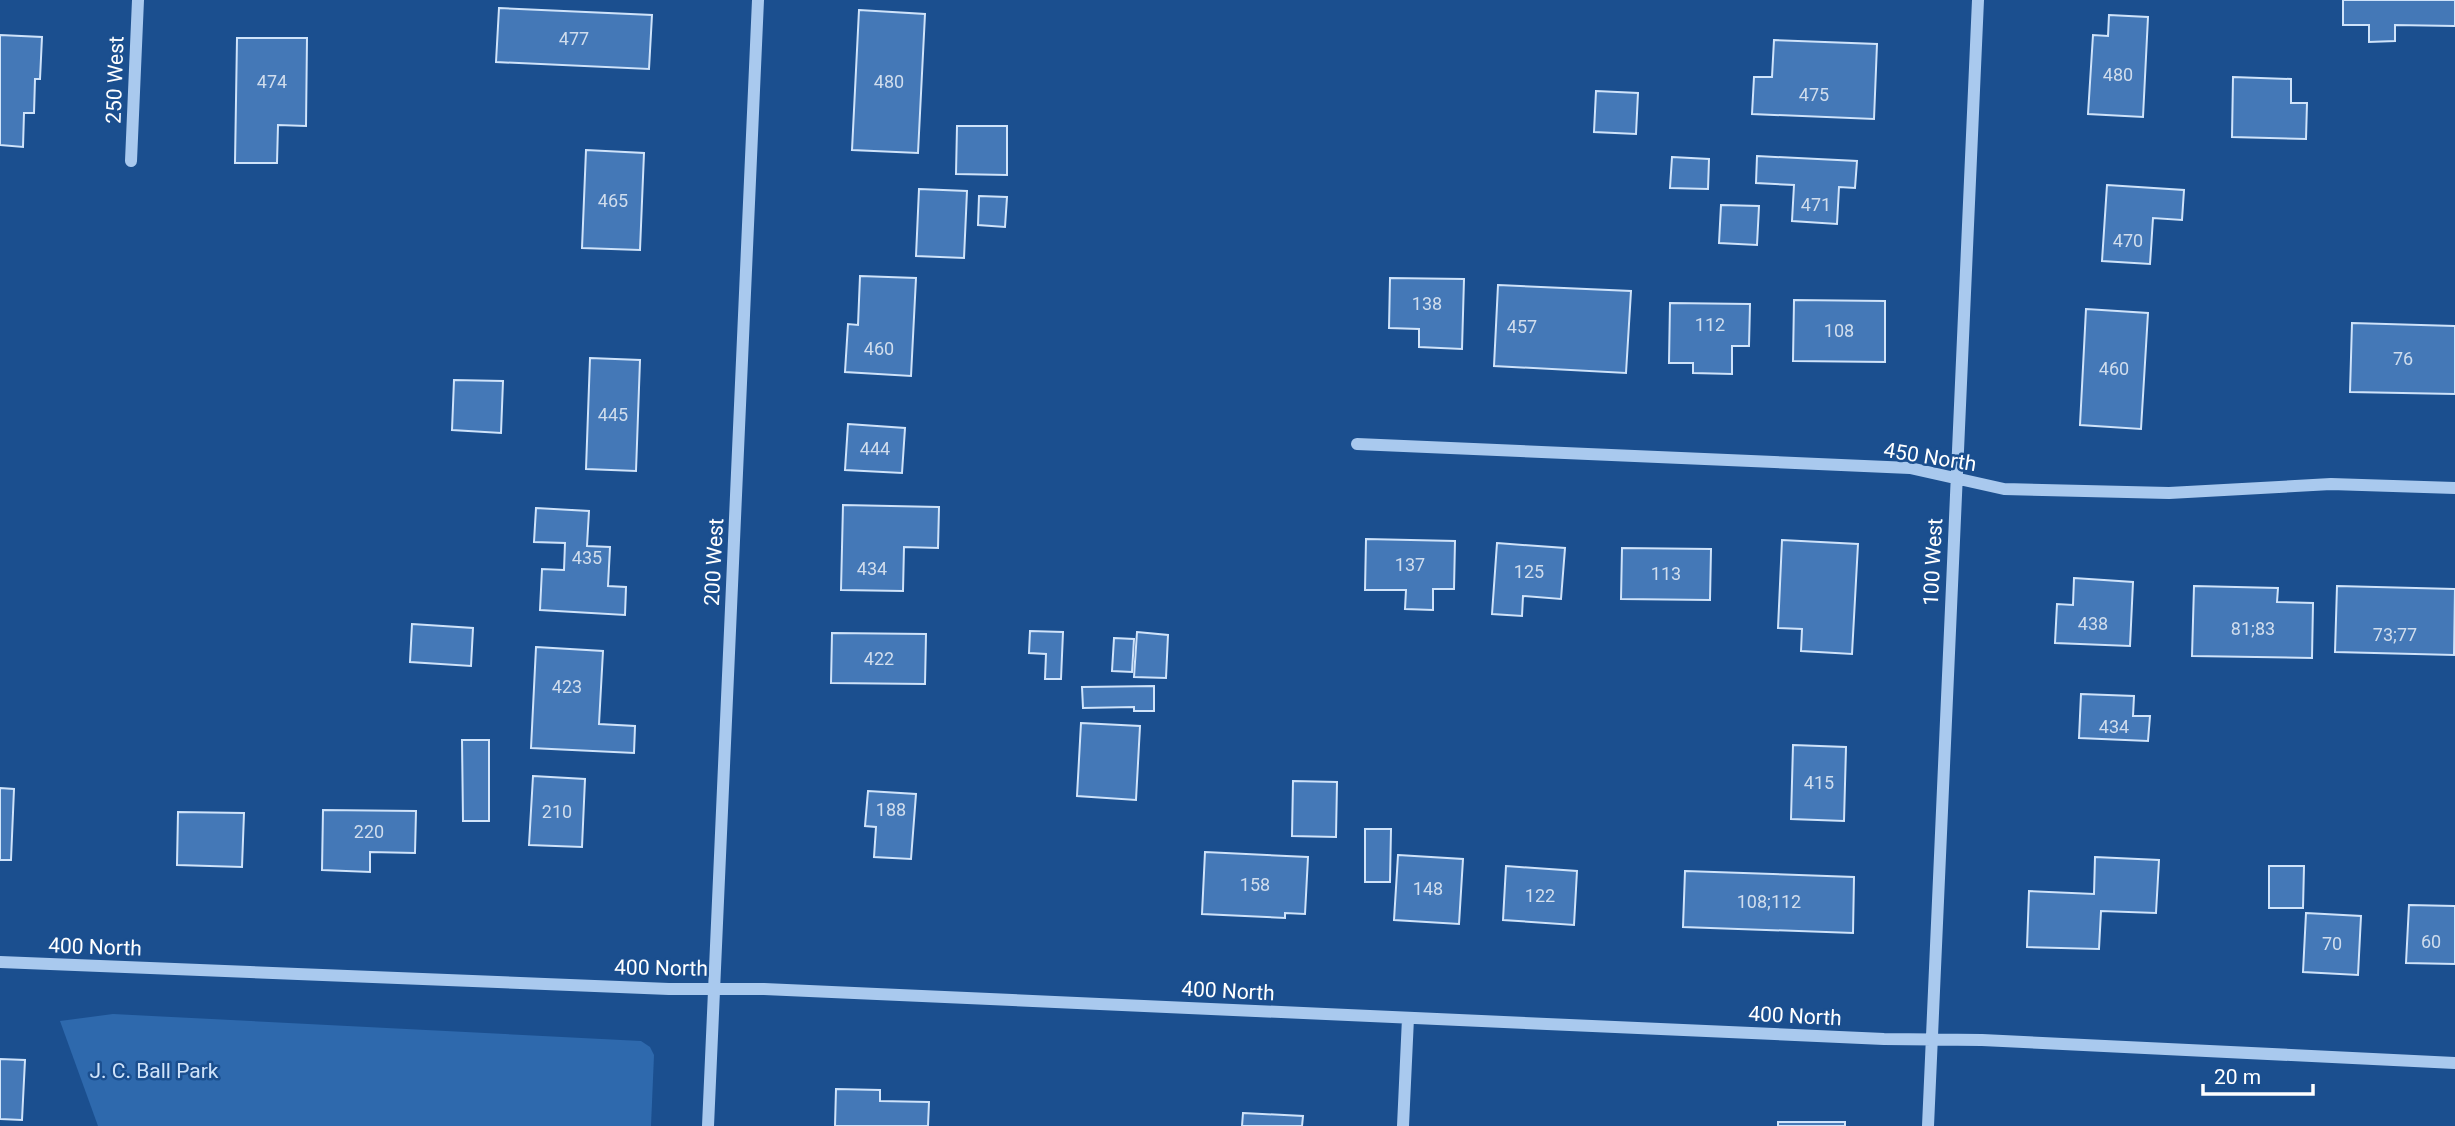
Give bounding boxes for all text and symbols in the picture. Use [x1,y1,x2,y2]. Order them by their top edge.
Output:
house number: 477 [559,28,589,49]
street label: 250 West [101,36,129,124]
house number: 480 [2103,64,2133,85]
house number: 474 [257,71,287,92]
house number: 480 [874,71,904,92]
house number: 475 [1799,84,1829,105]
house number: 465 [598,190,628,211]
house number: 471 [1801,194,1831,215]
house number: 470 [2113,230,2143,251]
house number: 138 [1412,293,1442,314]
house number: 112 [1695,314,1725,335]
house number: 457 [1507,316,1537,337]
house number: 108 [1824,320,1854,341]
house number: 460 [864,338,894,359]
house number: 76 [2393,348,2413,369]
house number: 460 [2099,358,2129,379]
house number: 445 [598,404,628,425]
house number: 444 [860,438,890,459]
street label: 450 North [1882,438,1978,476]
street label: 200 West [700,517,728,606]
street label: 100 West [1919,517,1947,606]
house number: 435 [572,547,602,568]
house number: 137 [1395,554,1425,575]
house number: 434 [857,558,887,579]
house number: 125 [1514,561,1544,582]
house number: 113 [1651,563,1681,584]
house number: 438 [2078,613,2108,634]
house number: 81;83 [2231,618,2275,639]
house number: 73;77 [2373,624,2417,645]
house number: 422 [864,648,894,669]
house number: 423 [552,676,582,697]
house number: 434 [2099,716,2129,737]
house number: 415 [1804,772,1834,793]
house number: 188 [876,799,906,820]
house number: 210 [542,801,572,822]
house number: 220 [354,821,384,842]
house number: 158 [1240,874,1270,895]
house number: 148 [1413,878,1443,899]
house number: 122 [1525,885,1555,906]
house number: 108;112 [1737,891,1801,912]
house number: 60 [2421,931,2441,952]
street label: 400 North [48,933,142,961]
house number: 70 [2322,933,2342,954]
street label: 400 North [614,955,708,981]
street label: 400 North [1181,977,1275,1005]
street label: 400 North [1748,1002,1842,1030]
scale bar [2203,1052,2313,1096]
park label: J. C. Ball Park [90,1059,219,1083]
text: 20 m [2214,1065,2261,1089]

